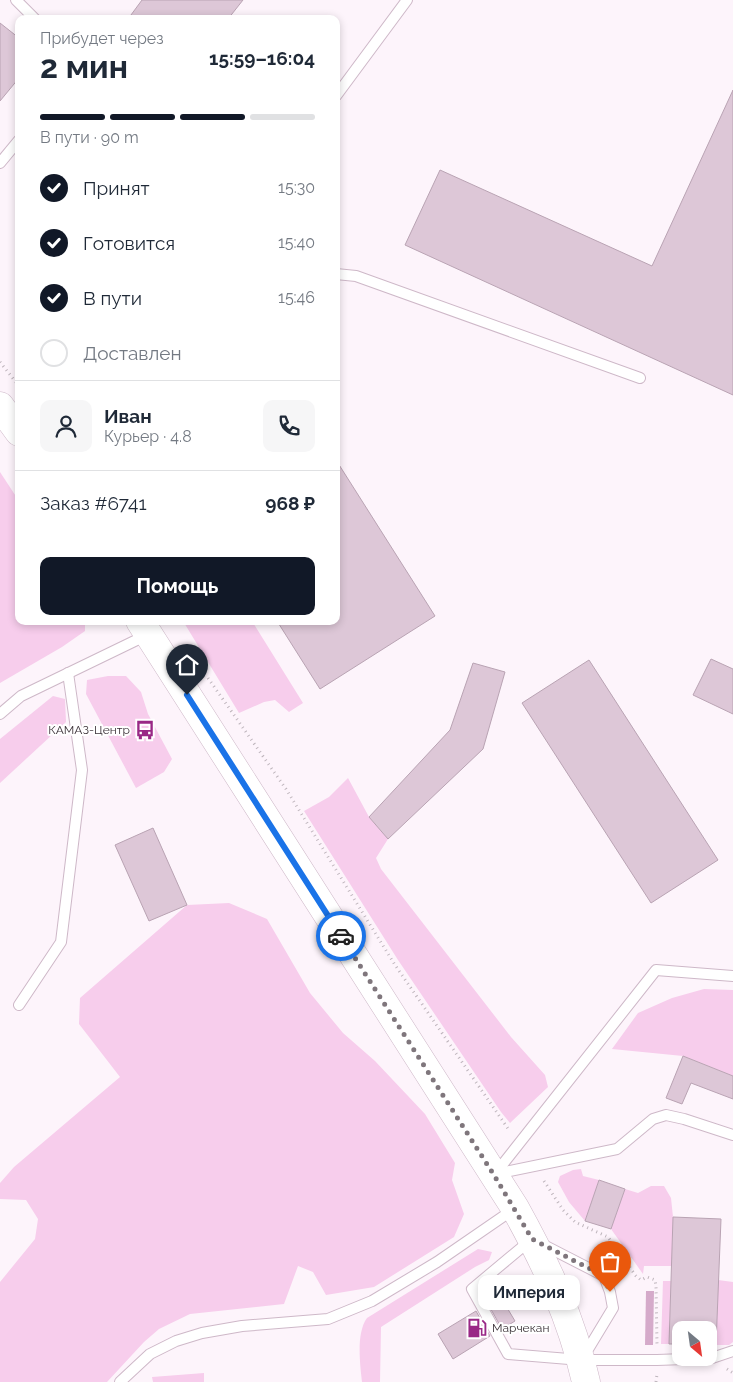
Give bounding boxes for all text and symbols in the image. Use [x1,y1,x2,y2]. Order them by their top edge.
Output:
text: Прибудет через [40,29,164,48]
text: 15:59–16:04 [209,47,315,69]
text: 2 мин [40,48,128,85]
text: В пути · 90 m [40,128,139,147]
icon: check [40,174,68,202]
text: Принят [83,177,150,199]
text: 15:30 [278,178,315,197]
icon: check [40,229,68,257]
text: Готовится [83,232,175,254]
text: 15:40 [278,233,315,252]
icon: check [40,284,68,312]
text: В пути [83,287,142,309]
text: 15:46 [278,288,315,307]
text: Доставлен [83,342,182,364]
button: person [40,400,92,452]
button: phone [263,400,315,452]
text: Иван [104,405,152,427]
text: Курьер · 4.8 [104,427,192,446]
text: Заказ #6741 [40,492,147,514]
text: 968 ₽ [265,492,315,514]
button: Помощь [40,557,315,615]
pin [166,644,208,695]
icon: home [173,651,201,679]
bus stop icon: КАМАЗ-Центр [134,719,156,741]
place label: КАМАЗ-Центр [48,723,130,737]
courier [316,911,366,961]
icon: car [327,922,355,950]
pin [589,1241,631,1292]
icon: bag [596,1248,624,1276]
callout: Империя [478,1274,580,1310]
text: Империя [493,1283,565,1302]
fuel station icon: Марчекан [466,1317,488,1339]
place label: Марчекан [492,1321,549,1335]
north arrow [672,1321,718,1366]
map controls [672,1321,717,1366]

